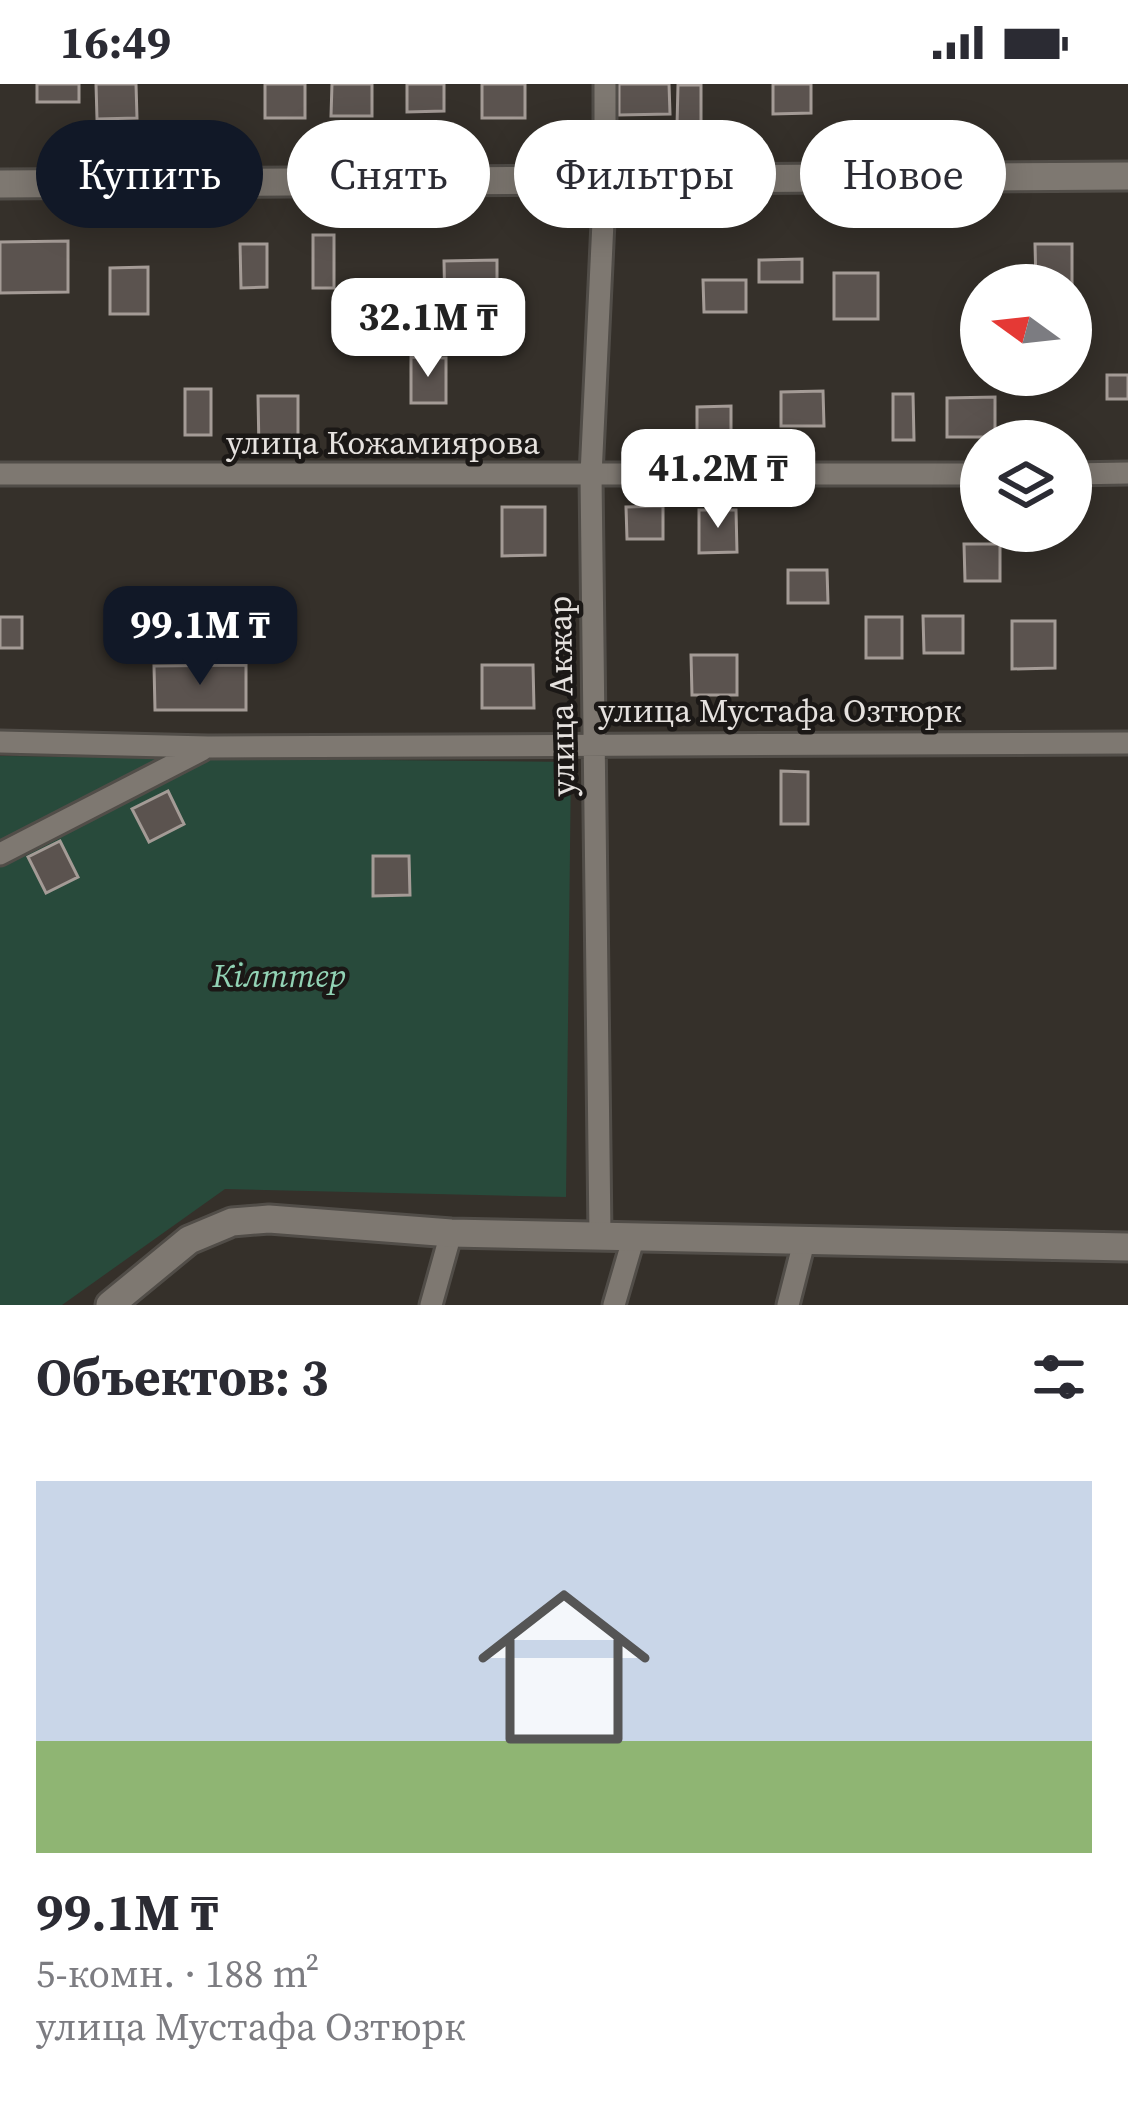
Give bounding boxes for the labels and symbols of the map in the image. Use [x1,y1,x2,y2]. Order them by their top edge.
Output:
north arrow [960,264,1092,396]
pin: 32.1M ₸ [317,278,539,380]
street label: улица Кожамиярова [226,420,540,465]
pin: 41.2M ₸ [607,429,829,531]
pin: 99.1M ₸ [89,586,311,688]
street label: улица Акжар [537,595,585,797]
street label: улица Мустафа Озтюрк [598,688,962,733]
park label: Кілттер [211,953,346,998]

